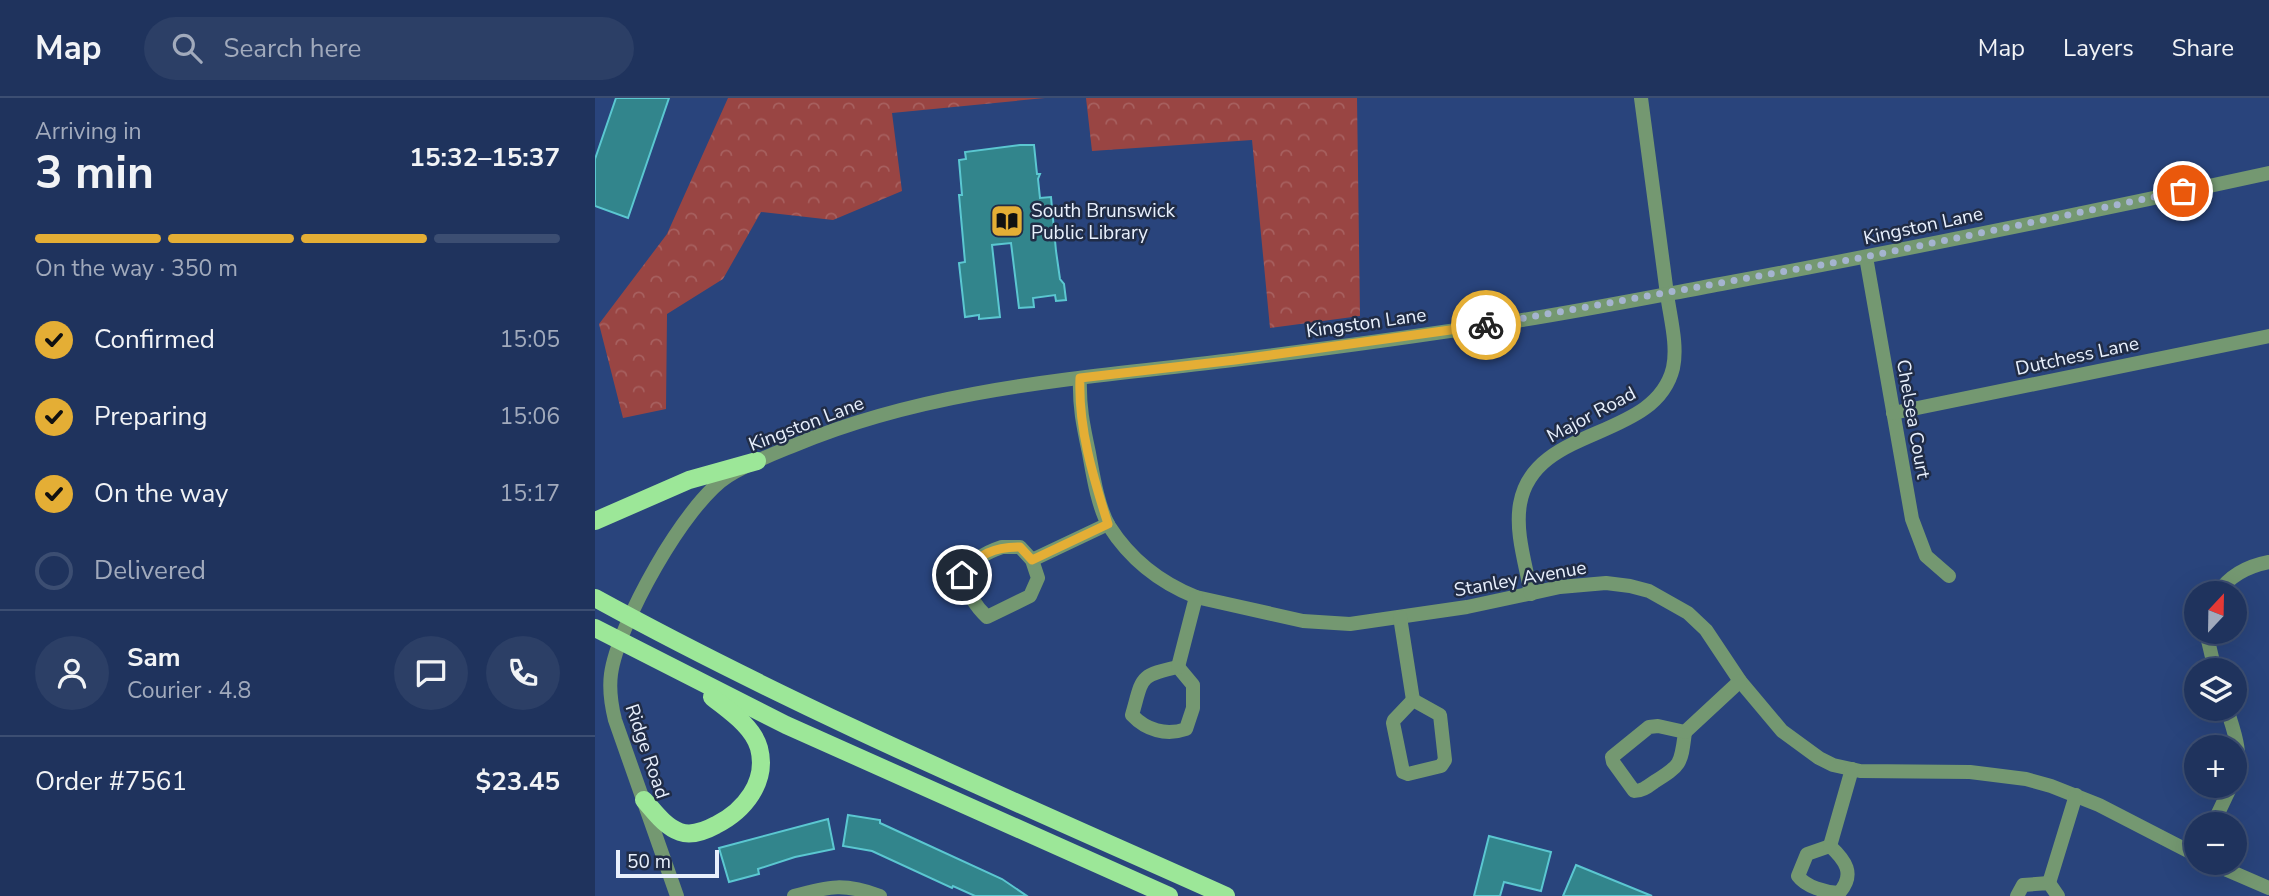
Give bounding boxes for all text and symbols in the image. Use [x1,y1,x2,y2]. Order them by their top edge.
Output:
search box [144,17,634,80]
text: Map [35,26,102,71]
icon: search [168,29,206,67]
text: Search here [224,31,361,66]
text: Map [1978,32,2025,64]
text: Layers [2063,32,2134,64]
text: Share [2172,32,2234,64]
text: Arriving in [35,116,142,147]
text: 15:32–15:37 [409,140,560,175]
text: 3 min [35,141,154,204]
pin [2153,161,2213,221]
icon: bag [2164,172,2202,210]
place label: South Brunswick Public Library [1031,198,1175,246]
street label: Kingston Lane [1861,201,1985,251]
library icon: South Brunswick Public Library [988,202,1026,240]
text: On the way · 350 m [35,253,238,284]
courier [1451,290,1521,360]
street label: Kingston Lane [1304,302,1428,344]
icon: bike [1467,306,1505,344]
icon: check [35,321,73,359]
text: Confirmed [94,322,215,357]
text: 15:05 [500,324,560,355]
street label: Dutchess Lane [2013,330,2141,382]
street label: Chelsea Court [1890,357,1936,481]
street label: Major Road [1542,381,1641,449]
street label: Kingston Lane [745,390,868,458]
icon: check [35,398,73,436]
text: Preparing [94,399,207,434]
text: 15:06 [500,401,560,432]
icon: check [35,475,73,513]
text: On the way [94,476,228,511]
text: 15:17 [500,478,560,509]
pin [932,545,992,605]
text: Delivered [94,553,206,588]
street label: Stanley Avenue [1452,555,1588,603]
icon: home [943,556,981,594]
north arrow [2184,581,2247,644]
map controls [2184,581,2247,875]
button: person [35,636,109,710]
button: chat [394,636,468,710]
button: phone [486,636,560,710]
text: Sam [127,640,180,675]
button: layers [2184,658,2247,721]
text: Courier · 4.8 [127,675,251,706]
street label: Ridge Road [619,701,675,802]
button: + [2184,735,2247,798]
text: Order #7561 [35,764,187,799]
text: $23.45 [476,764,560,799]
button: − [2184,812,2247,875]
scale bar [616,847,719,879]
text: 50 m [627,849,671,875]

